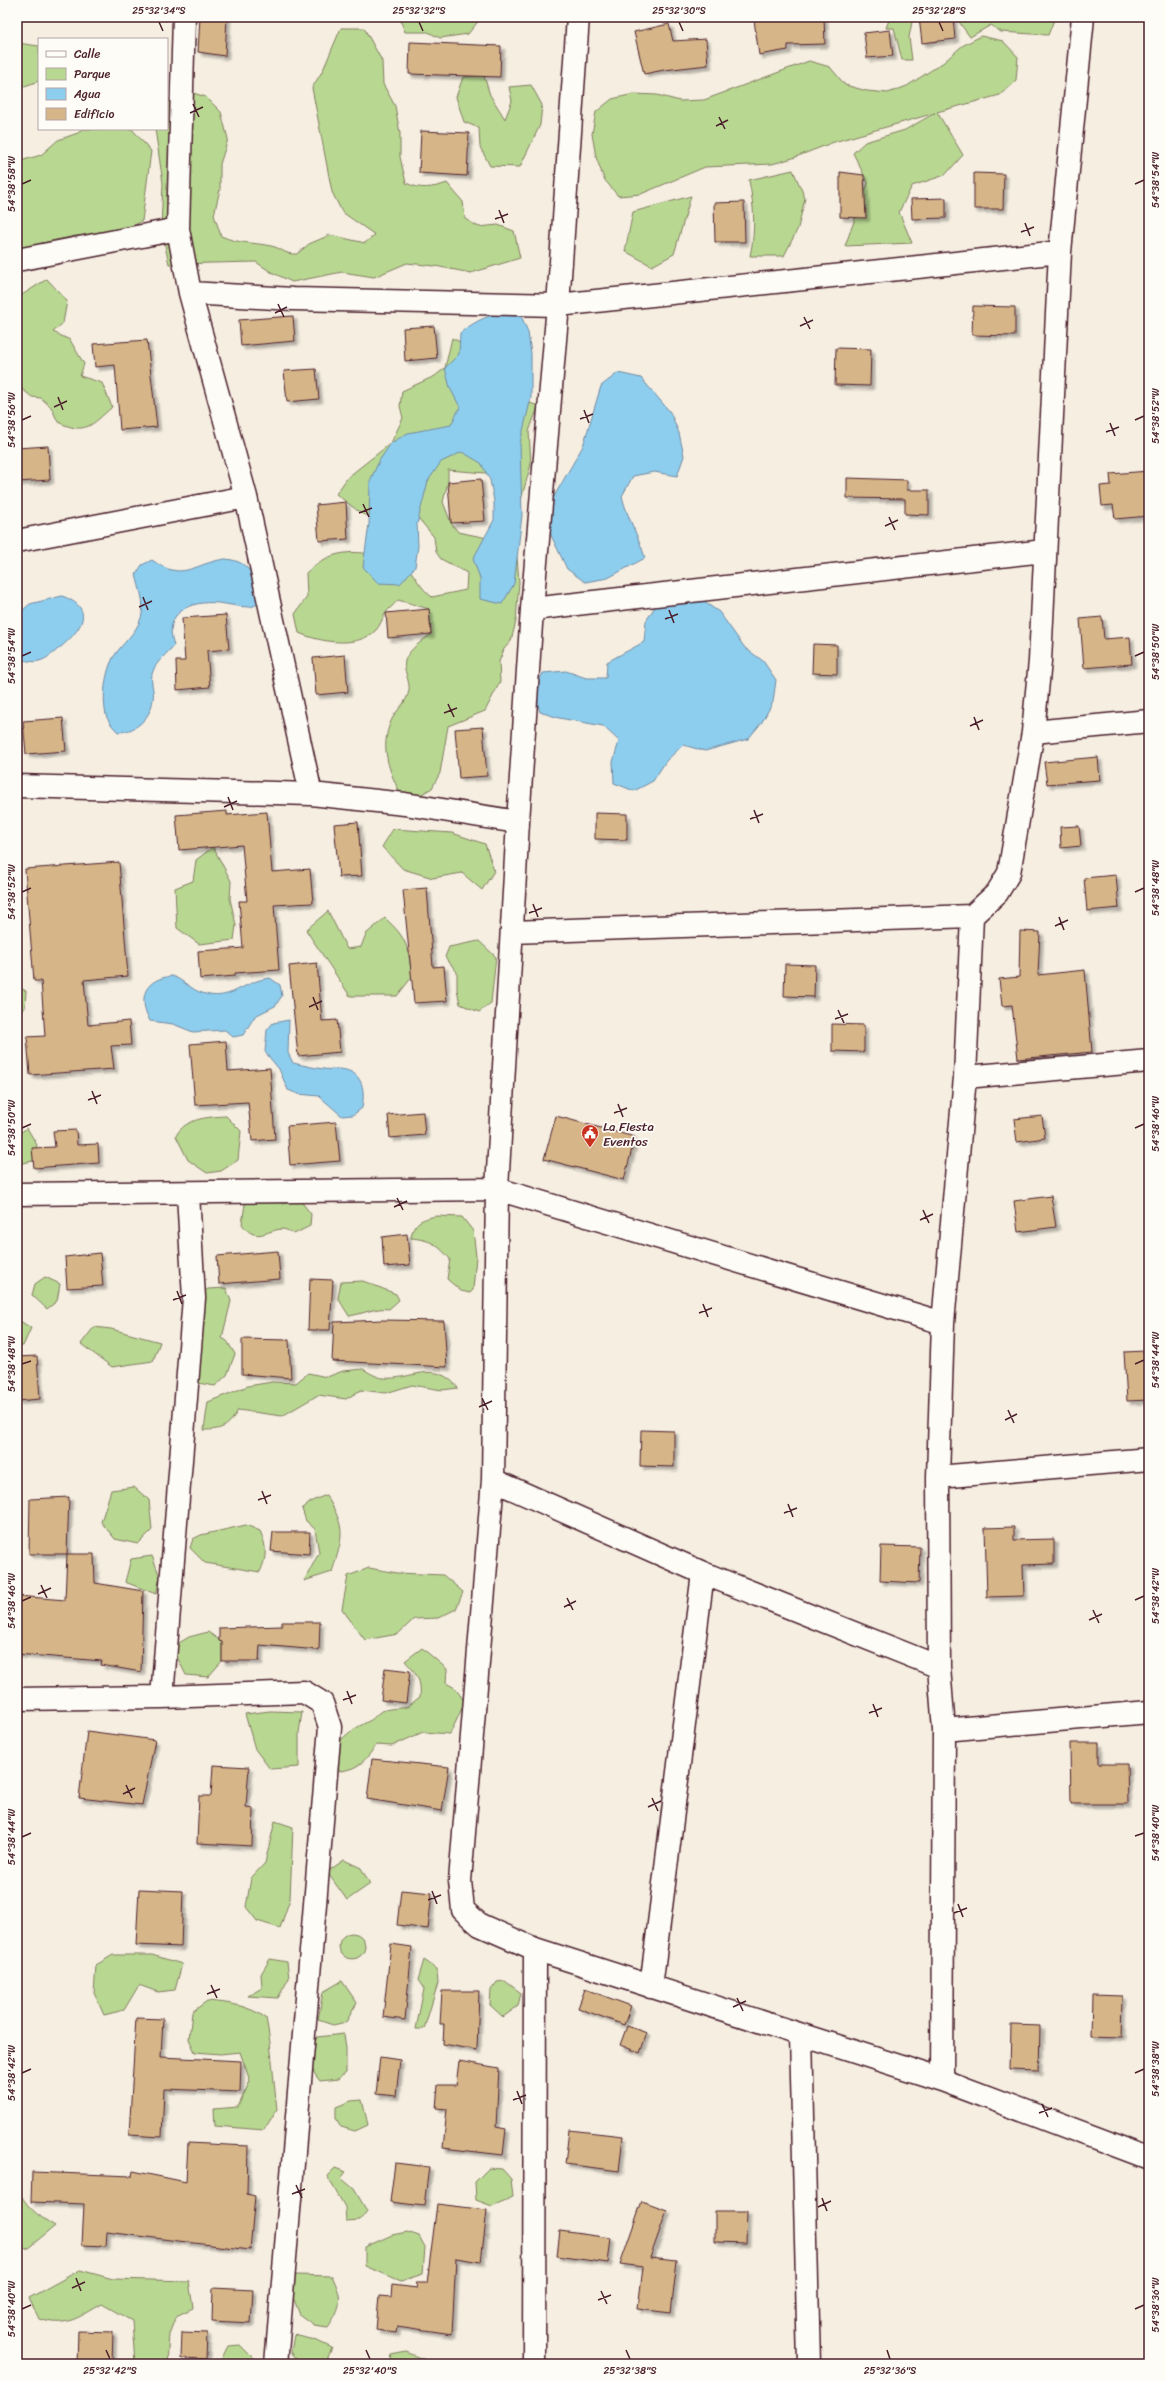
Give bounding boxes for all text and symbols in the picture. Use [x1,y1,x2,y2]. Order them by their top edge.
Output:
text: 25°32'34"S [132,2,186,20]
text: 25°32'32"S [393,2,446,20]
text: 25°32'30"S [652,2,706,20]
text: 25°32'28"S [912,2,966,20]
legend [38,38,168,130]
text: Calle [74,43,101,65]
text: Parque [74,63,111,85]
text: Agua [73,83,101,105]
text: Edificio [74,103,114,125]
text: 54°38'54"W [1147,152,1165,208]
text: 54°38'58"W [3,156,21,212]
text: 54°38'52"W [1147,388,1165,444]
text: 54°38'56"W [3,392,21,448]
text: 54°38'50"W [1147,624,1165,680]
text: 54°38'54"W [3,628,21,684]
text: 54°38'48"W [1147,860,1165,916]
text: 54°38'52"W [3,864,21,920]
text: 54°38'46"W [1147,1096,1165,1152]
text: 54°38'50"W [3,1100,21,1156]
place label: La Fiesta Eventos [603,1115,655,1153]
public building icon: La Fiesta Eventos [580,1123,600,1148]
text: 54°38'44"W [1147,1332,1165,1388]
text: 54°38'48"W [3,1336,21,1392]
text: 54°38'42"W [1147,1568,1165,1624]
text: 54°38'46"W [3,1573,21,1629]
text: 54°38'40"W [1147,1805,1165,1861]
text: 54°38'44"W [3,1809,21,1865]
text: 54°38'38"W [1147,2041,1165,2097]
text: 54°38'42"W [3,2045,21,2101]
text: 54°38'36"W [1147,2277,1165,2332]
text: 54°38'40"W [3,2281,21,2337]
text: 25°32'42"S [83,2362,138,2380]
text: 25°32'40"S [343,2362,398,2380]
text: 25°32'38"S [603,2362,657,2380]
text: 25°32'36"S [864,2362,917,2380]

